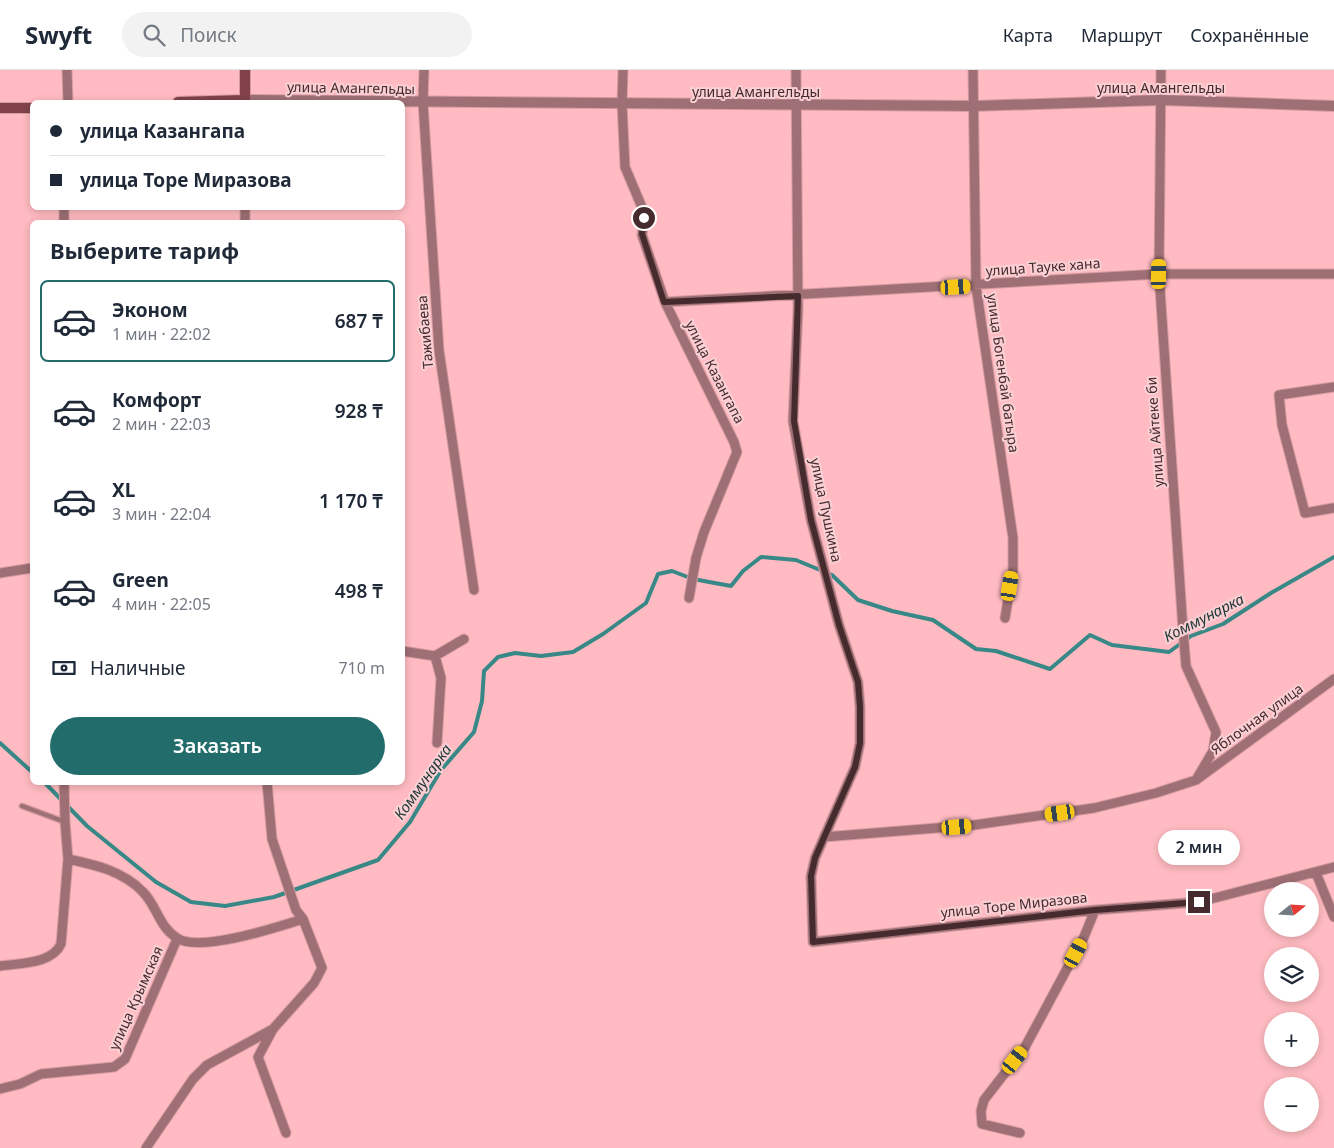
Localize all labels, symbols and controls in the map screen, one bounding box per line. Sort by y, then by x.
search box [122,12,472,57]
text: Swyft [25,18,92,51]
icon: search [140,21,168,49]
text: Поиск [180,22,237,48]
text: Карта [1003,23,1053,47]
text: Маршрут [1081,23,1162,47]
text: Сохранённые [1190,23,1309,47]
street label: улица Амангельды [287,77,415,98]
street label: улица Амангельды [1097,78,1225,97]
street label: улица Амангельды [692,82,820,101]
text: улица Казангапа [80,118,245,144]
text: улица Торе Миразова [80,167,292,193]
route start [633,207,655,229]
text: Выберите тариф [50,235,239,265]
street label: улица Тауке хана [985,253,1101,280]
car [1151,259,1166,289]
car [940,279,971,295]
street label: улица Богенбай батыра [983,292,1024,454]
street label: Тажибаева [412,295,437,370]
text: Эконом [112,297,188,323]
icon: car [52,299,97,344]
text: 687 ₸ [335,308,383,334]
street label: улица Казангапа [681,317,750,426]
text: 1 мин · 22:02 [112,323,211,345]
street label: улица Айтеке би [1141,376,1168,488]
text: Комфорт [112,387,201,413]
icon: car [52,389,97,434]
text: 928 ₸ [335,398,383,424]
text: 2 мин · 22:03 [112,413,211,435]
street label: улица Пушкина [806,456,847,564]
text: XL [112,477,135,503]
icon: car [52,479,97,524]
text: 1 170 ₸ [319,488,383,514]
text: 3 мин · 22:04 [112,503,211,525]
text: Green [112,567,169,593]
icon: car [52,569,97,614]
car [1000,570,1019,602]
text: 498 ₸ [335,578,383,604]
water label: Коммунарка [1160,588,1248,646]
text: 4 мин · 22:05 [112,593,211,615]
icon: cash [50,654,78,682]
text: Наличные [90,655,185,681]
text: 710 m [338,657,385,679]
street label: Яблочная улица [1207,679,1307,759]
button: Заказать [50,717,385,775]
water label: Коммунарка [389,739,456,823]
car [1044,803,1075,823]
car [941,818,972,836]
callout: 2 мин [1158,830,1240,864]
text: 2 мин [1176,836,1223,858]
north arrow [1264,882,1319,938]
map controls [1264,882,1319,1132]
street label: улица Торе Миразова [940,887,1088,922]
route end [1188,891,1210,913]
car [1062,936,1089,970]
street label: улица Крымская [104,943,167,1053]
button: layers [1264,947,1319,1002]
button: + [1264,1012,1319,1067]
car [999,1044,1030,1076]
button: − [1264,1077,1319,1132]

